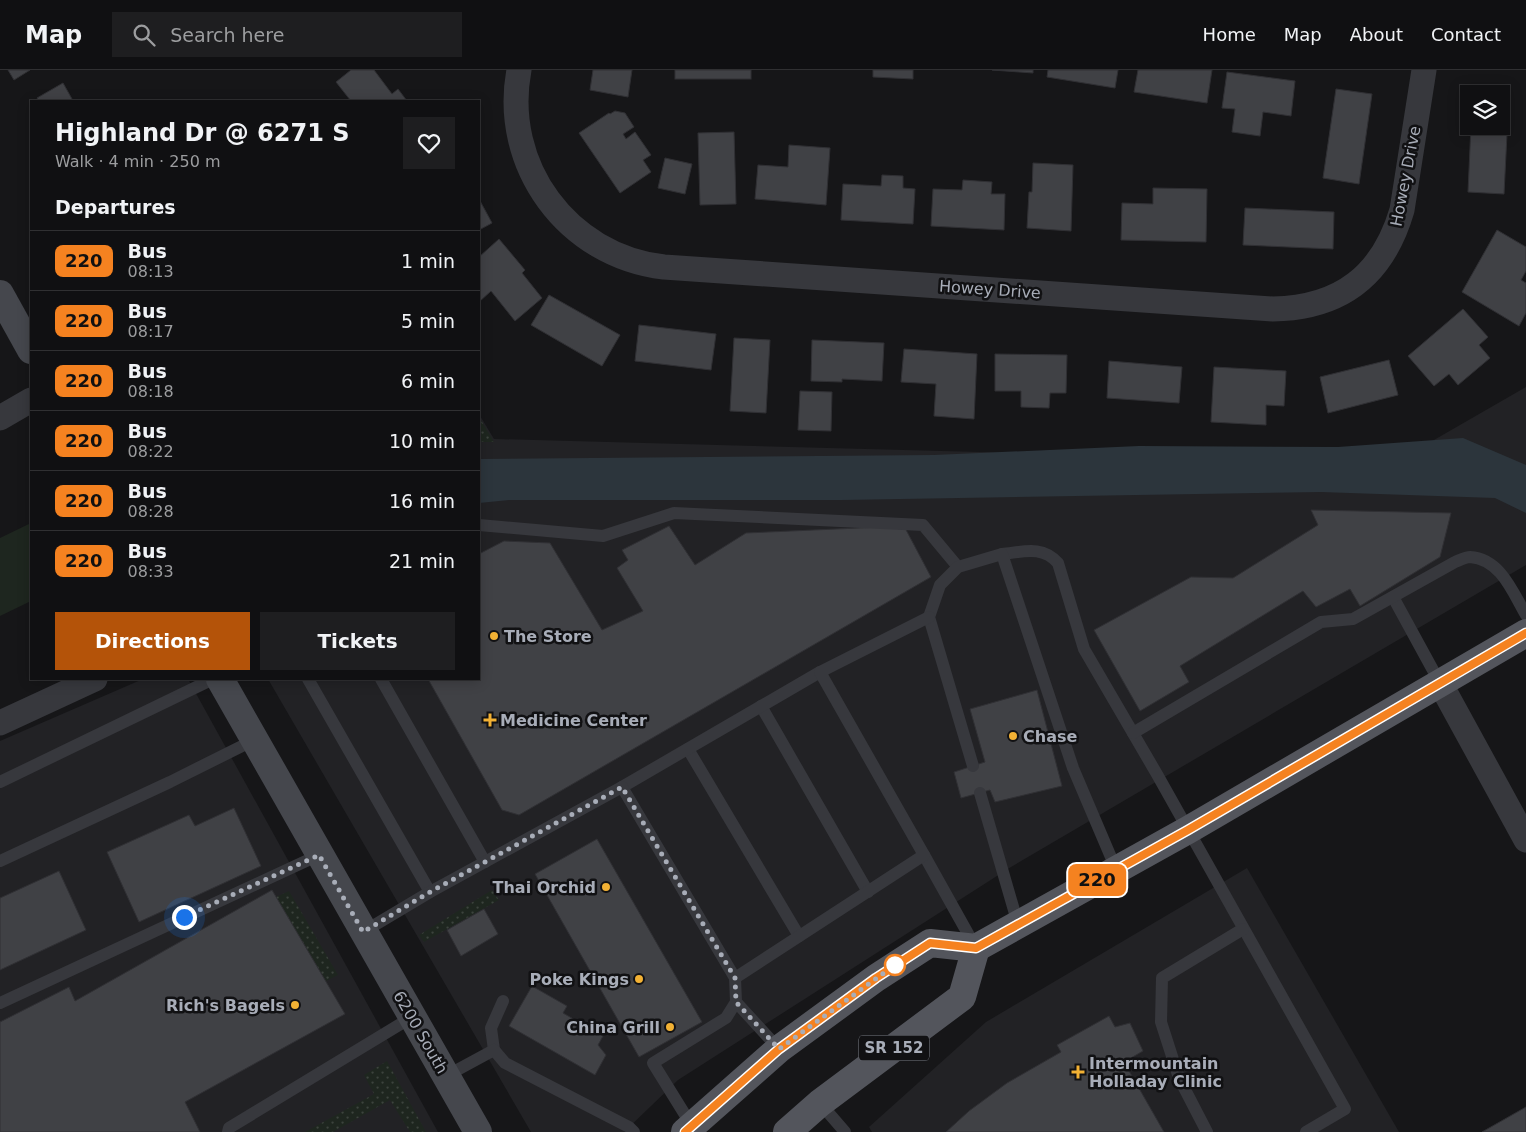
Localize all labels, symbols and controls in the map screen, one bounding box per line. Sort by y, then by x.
search box [112,12,462,57]
text: Map [25,21,82,49]
icon: search [130,21,158,49]
text: Search here [170,24,284,46]
text: Home [1203,24,1256,45]
text: Map [1284,24,1322,45]
text: About [1350,24,1403,45]
text: Contact [1431,24,1501,45]
map controls [1460,85,1510,135]
button: layers [1460,85,1510,135]
button: heart [403,117,455,169]
text: Highland Dr @ 6271 S [55,119,350,147]
street label: Howey Drive [1386,124,1425,228]
text: Walk · 4 min · 250 m [55,152,220,171]
text: Departures [55,196,176,218]
text: Bus [128,240,167,262]
text: 220 [65,250,103,271]
text: 1 min [401,250,455,272]
text: 08:13 [128,262,174,281]
street label: Howey Drive [938,276,1041,303]
text: Bus [128,300,167,322]
text: 220 [65,310,103,331]
text: 5 min [401,310,455,332]
text: 08:17 [128,322,174,341]
text: Bus [128,360,167,382]
text: 220 [65,370,103,391]
text: 6 min [401,370,455,392]
text: 08:18 [128,382,174,401]
text: Bus [128,420,167,442]
text: 220 [65,430,103,451]
text: 10 min [389,430,455,452]
text: 08:22 [128,442,174,461]
text: Bus [128,480,167,502]
text: 220 [65,490,103,511]
text: 16 min [389,490,455,512]
text: 08:28 [128,502,174,521]
text: Bus [128,540,167,562]
text: 220 [65,550,103,571]
text: 21 min [389,550,455,572]
text: 08:33 [128,562,174,581]
button: Directions [55,612,250,670]
button: Tickets [260,612,455,670]
place label: The Store [504,627,592,646]
marker: The Store [488,630,500,642]
place label: Medicine Center [500,711,647,730]
marker: Medicine Center [484,714,496,726]
place label: Chase [1023,727,1077,746]
marker: Chase [1007,730,1019,742]
line badge: 220 [1068,864,1126,896]
text: 220 [1078,869,1116,890]
place label: Thai Orchid [493,878,596,897]
marker: Thai Orchid [600,881,612,893]
your location [172,905,197,930]
unlabelled marker [884,954,906,976]
place label: Poke Kings [529,970,629,989]
marker: Poke Kings [633,973,645,985]
street label: 6200 South [389,988,452,1077]
place label: Rich's Bagels [166,996,285,1015]
marker: Rich's Bagels [289,999,301,1011]
place label: China Grill [566,1018,660,1037]
marker: China Grill [664,1021,676,1033]
road number: SR 152 [859,1036,929,1060]
place label: Intermountain Holladay Clinic [1089,1054,1222,1091]
marker: Intermountain Holladay Clinic [1071,1065,1085,1079]

